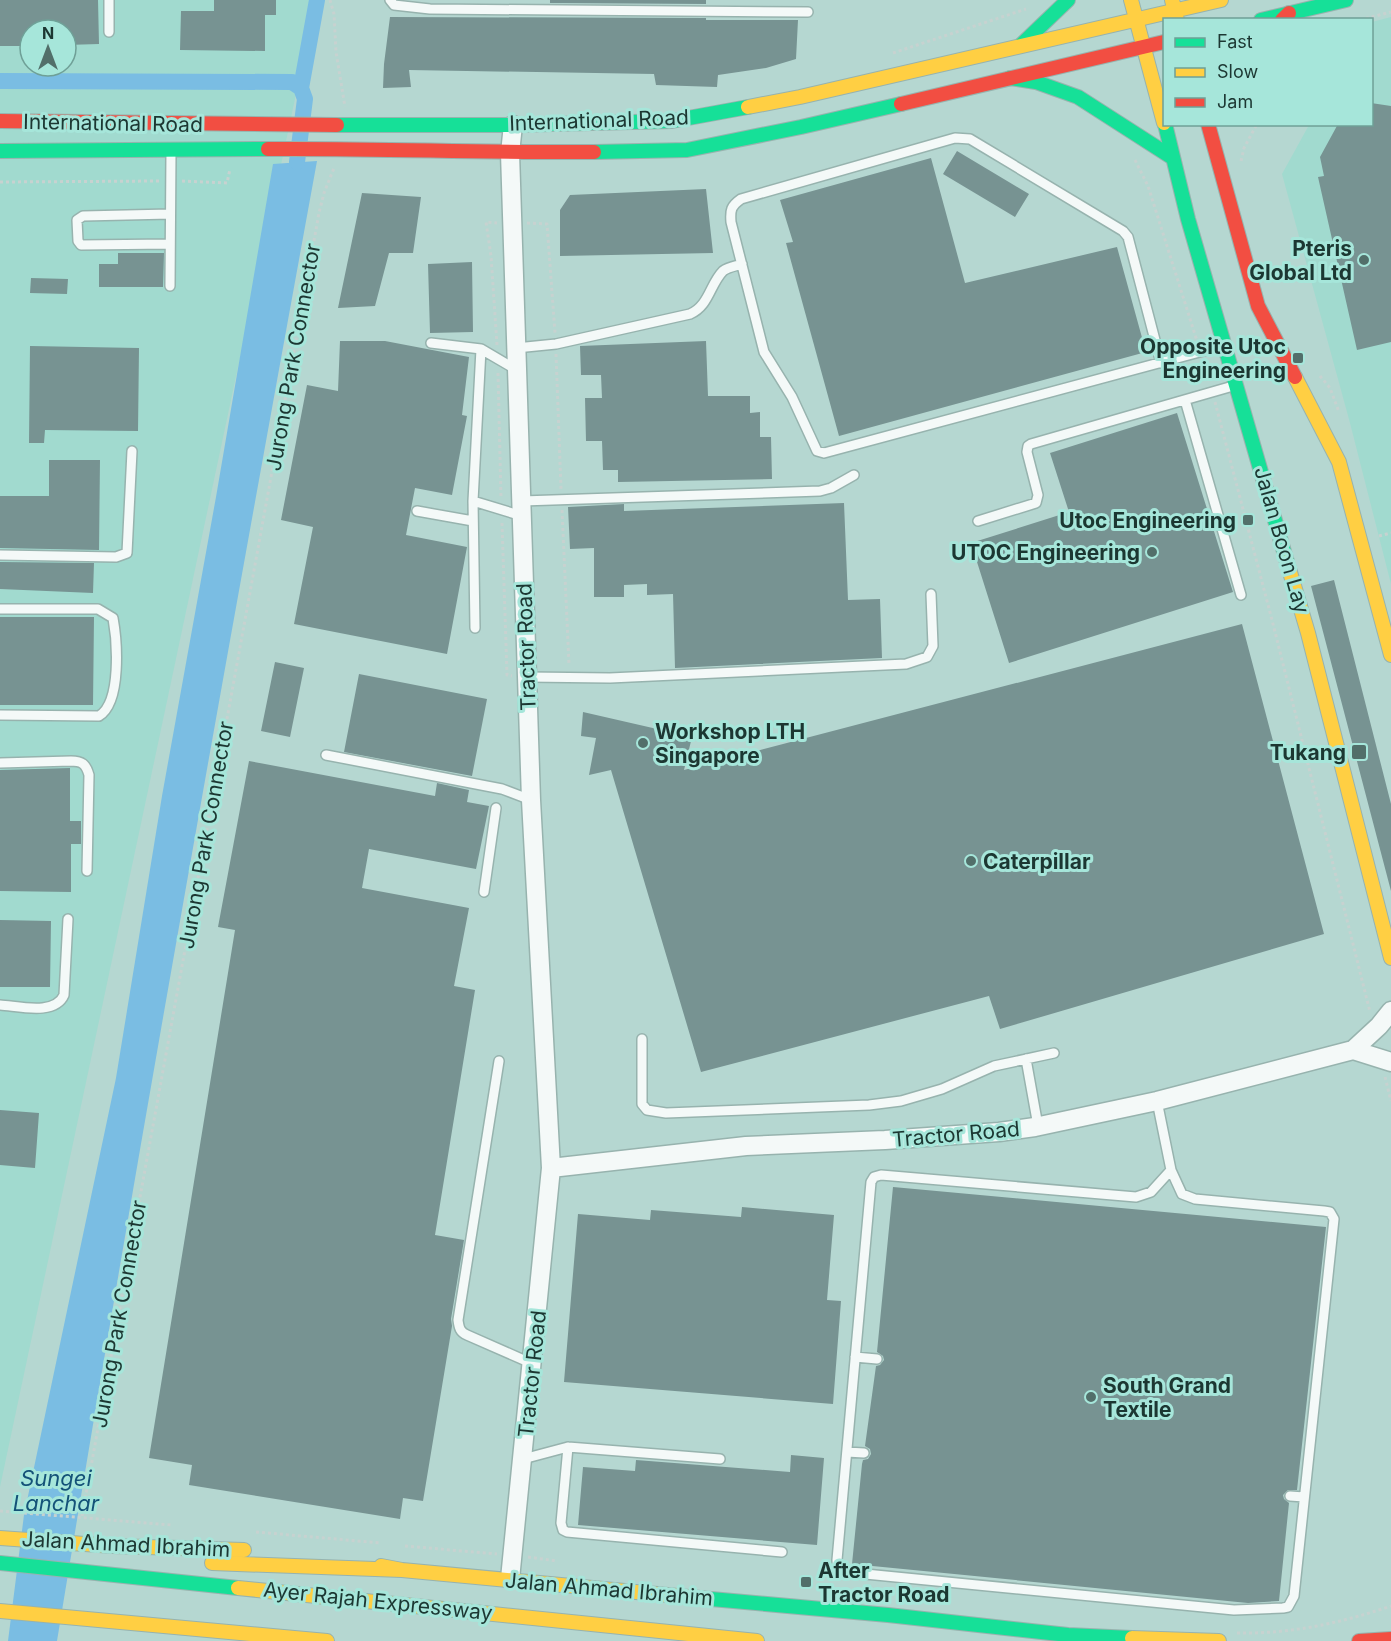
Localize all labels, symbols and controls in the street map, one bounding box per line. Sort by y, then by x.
north arrow [18,18,78,78]
legend [1163,18,1373,126]
text: N [42,23,54,43]
text: Fast [1217,31,1253,52]
text: Slow [1217,61,1258,82]
text: Jam [1217,91,1253,112]
street label: International Road [509,104,689,136]
street label: International Road [23,109,203,137]
place label: Pteris Global Ltd [1249,236,1352,285]
street label: Jurong Park Connector [261,241,325,473]
marker: Pteris Global Ltd [1357,253,1371,267]
place label: Opposite Utoc Engineering [1140,334,1286,383]
marker: Opposite Utoc Engineering [1291,351,1305,365]
street label: Jalan Boon Lay [1249,464,1315,616]
place label: Utoc Engineering [1059,508,1236,533]
marker: Utoc Engineering [1241,513,1255,527]
place label: UTOC Engineering [951,540,1140,565]
marker: UTOC Engineering [1145,545,1159,559]
street label: Tractor Road [511,583,541,711]
street label: Jurong Park Connector [174,719,238,951]
place label: Workshop LTH Singapore [655,719,805,768]
marker: Workshop LTH Singapore [636,736,650,750]
place label: Tukang [1270,740,1346,765]
marker: Tukang [1350,743,1368,761]
place label: Caterpillar [983,849,1091,874]
marker: Caterpillar [964,854,978,868]
street label: Tractor Road [891,1116,1021,1152]
street label: Jurong Park Connector [87,1198,151,1430]
street label: Tractor Road [513,1309,551,1439]
place label: South Grand Textile [1103,1373,1231,1422]
marker: South Grand Textile [1084,1390,1098,1404]
water label: Sungei Lanchar [13,1465,100,1516]
street label: Jalan Ahmad Ibrahim [21,1526,231,1562]
place label: After Tractor Road [818,1558,950,1607]
street label: Jalan Ahmad Ibrahim [504,1567,714,1611]
marker: After Tractor Road [799,1575,813,1589]
street label: Ayer Rajah Expressway [262,1577,494,1625]

